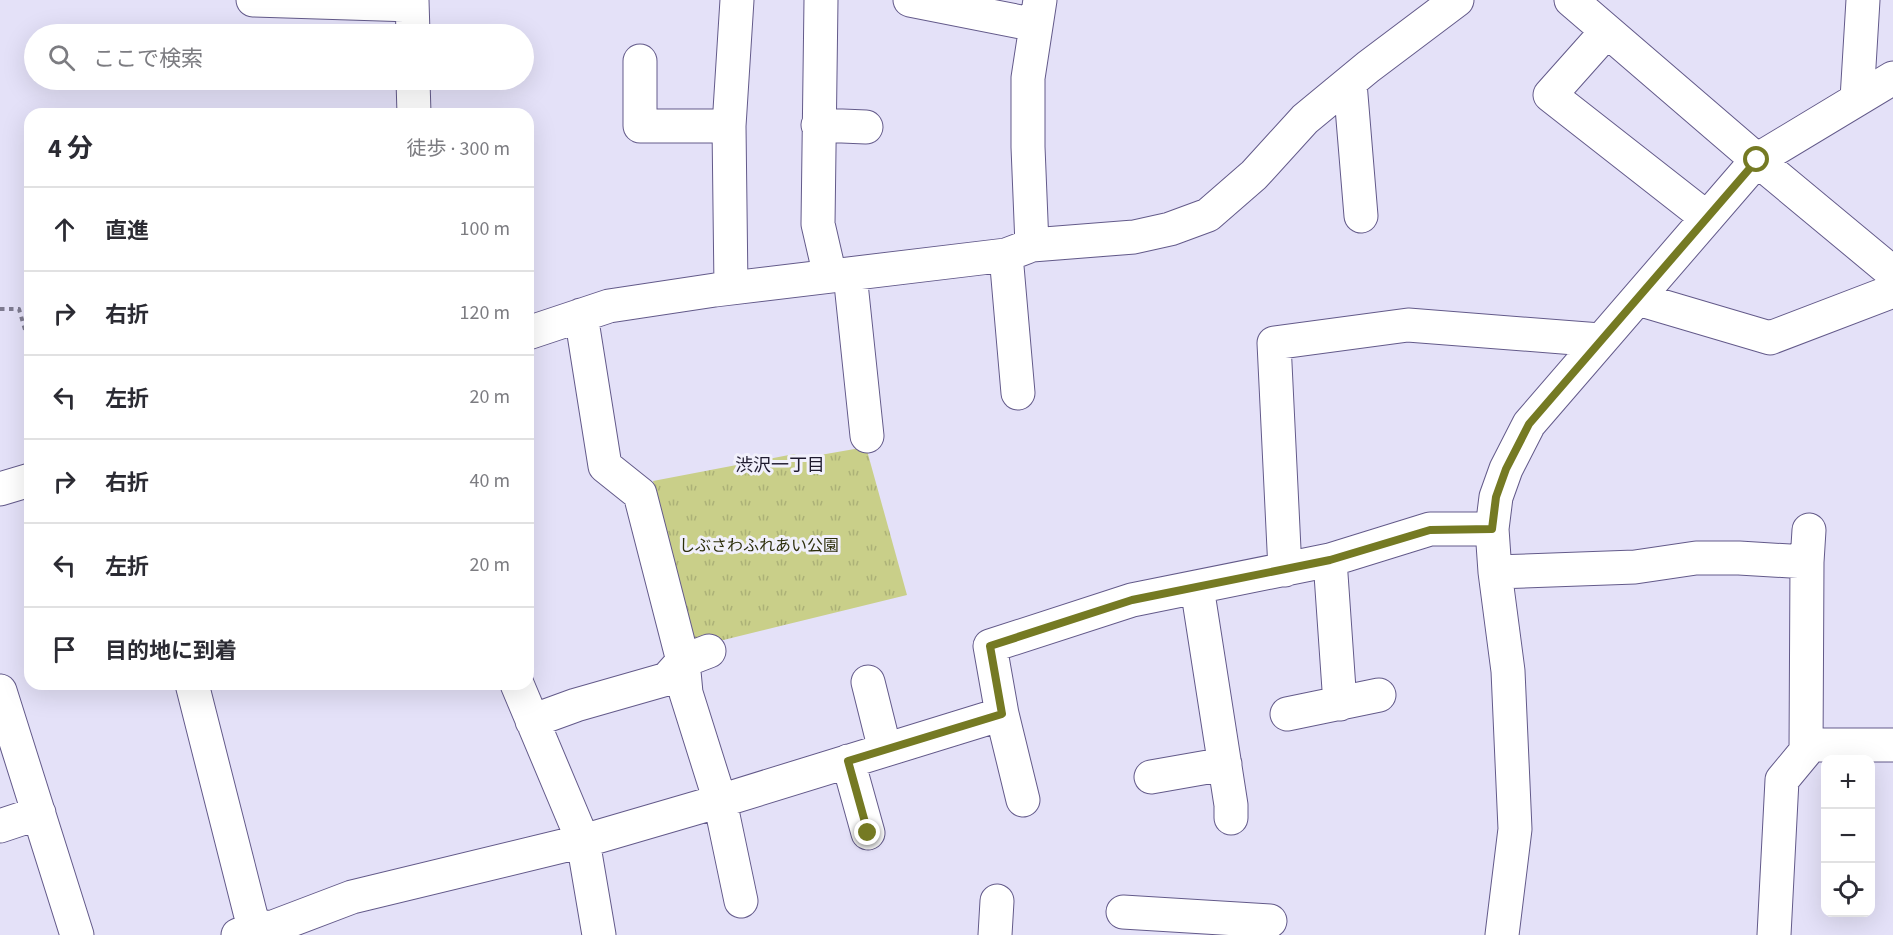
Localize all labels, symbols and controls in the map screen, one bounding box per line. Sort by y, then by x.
search box [24,24,534,90]
icon: search [45,41,78,74]
text: ここで検索 [93,43,203,75]
text: 4 分 [48,130,93,167]
text: 徒歩 · 300 m [407,135,510,163]
route start [1743,146,1769,172]
icon: ahead [48,213,81,246]
text: 直進 [105,215,149,247]
text: 100 m [460,215,510,243]
icon: right [48,297,81,330]
text: 右折 [105,299,149,331]
text: 120 m [460,299,510,327]
icon: left [48,381,81,414]
text: 左折 [105,383,149,415]
text: 20 m [470,383,510,411]
district label: 渋沢一丁目 [735,453,825,478]
icon: right [48,465,81,498]
text: 右折 [105,467,149,499]
text: 40 m [470,467,510,495]
park label: しぶさわふれあい公園 [679,535,839,557]
icon: left [48,549,81,582]
text: 左折 [105,551,149,583]
text: 20 m [470,551,510,579]
icon: arrive [48,633,81,666]
text: 目的地に到着 [105,635,237,667]
map controls [1821,755,1875,917]
button: + [1821,755,1875,809]
button: − [1821,809,1875,863]
route end [854,819,880,845]
button: locate [1821,863,1875,917]

